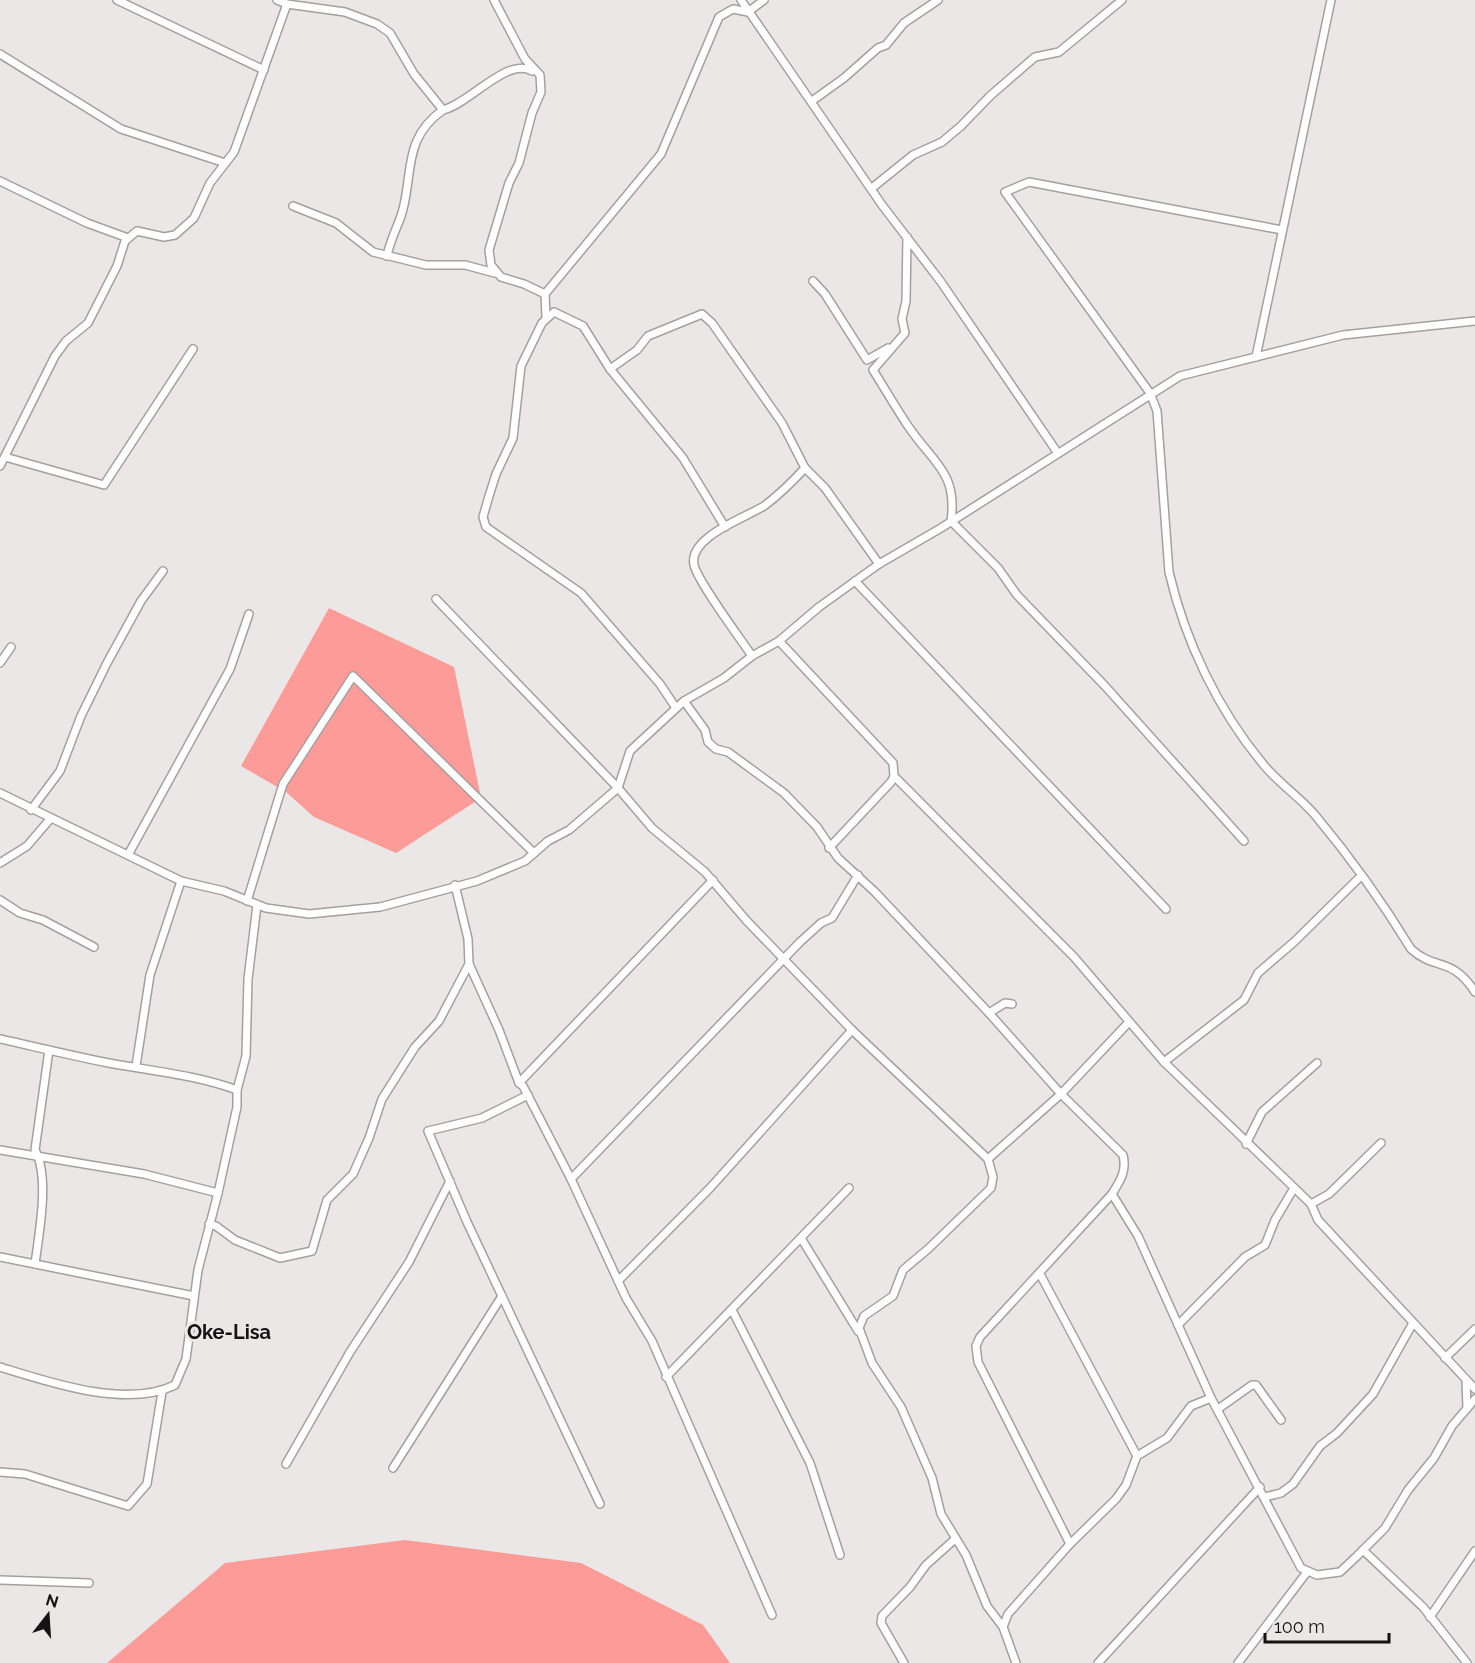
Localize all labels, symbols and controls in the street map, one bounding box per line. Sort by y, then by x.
district label: Oke-Lisa [187,1320,271,1344]
north arrow [18,1585,78,1645]
text: N [44,1590,61,1612]
scale bar [1265,1606,1390,1644]
text: 100 m [1274,1616,1325,1637]

